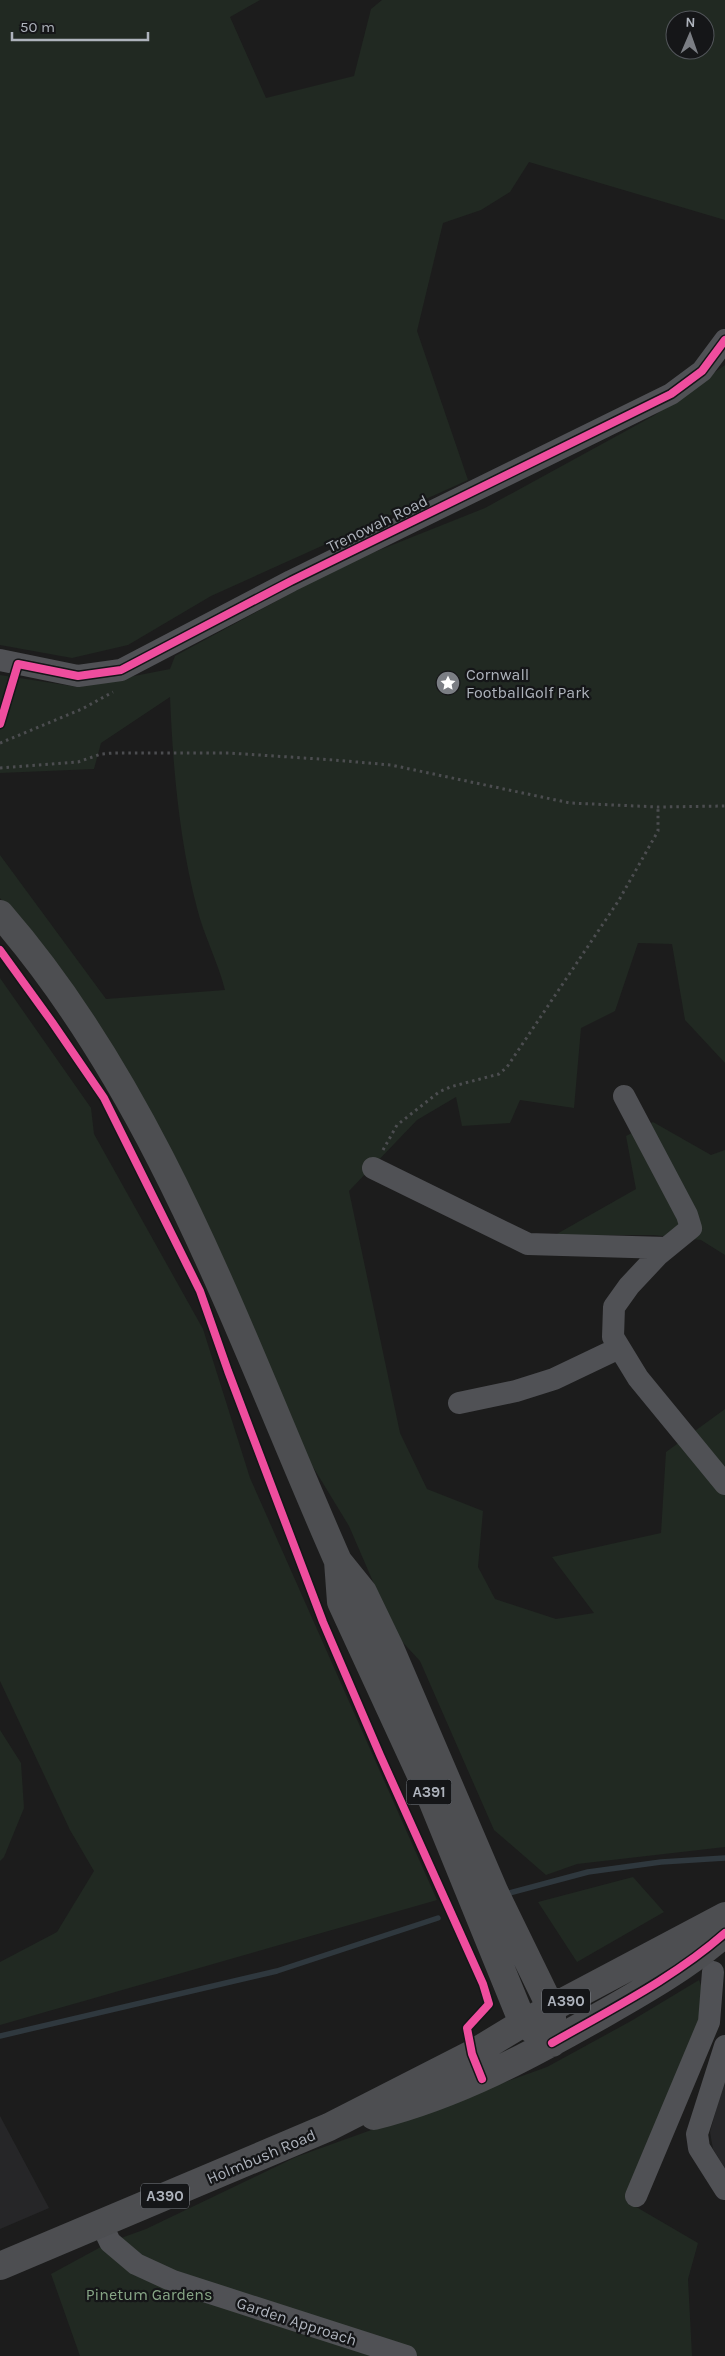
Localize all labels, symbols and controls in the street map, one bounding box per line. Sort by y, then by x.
scale bar [12,10,149,42]
north arrow [665,10,715,60]
text: N [685,14,696,31]
text: 50 m [20,18,55,36]
street label: Trenowah Road [324,491,431,556]
place label: Cornwall FootballGolf Park [466,665,590,702]
place icon: Cornwall FootballGolf Park [435,670,461,696]
road number: A391 [406,1780,452,1804]
road number: A390 [542,1988,590,2014]
street label: Holmbush Road [204,2125,319,2188]
road number: A390 [141,2184,189,2208]
park label: Pinetum Gardens [86,2285,212,2304]
street label: Garden Approach [234,2293,359,2350]

